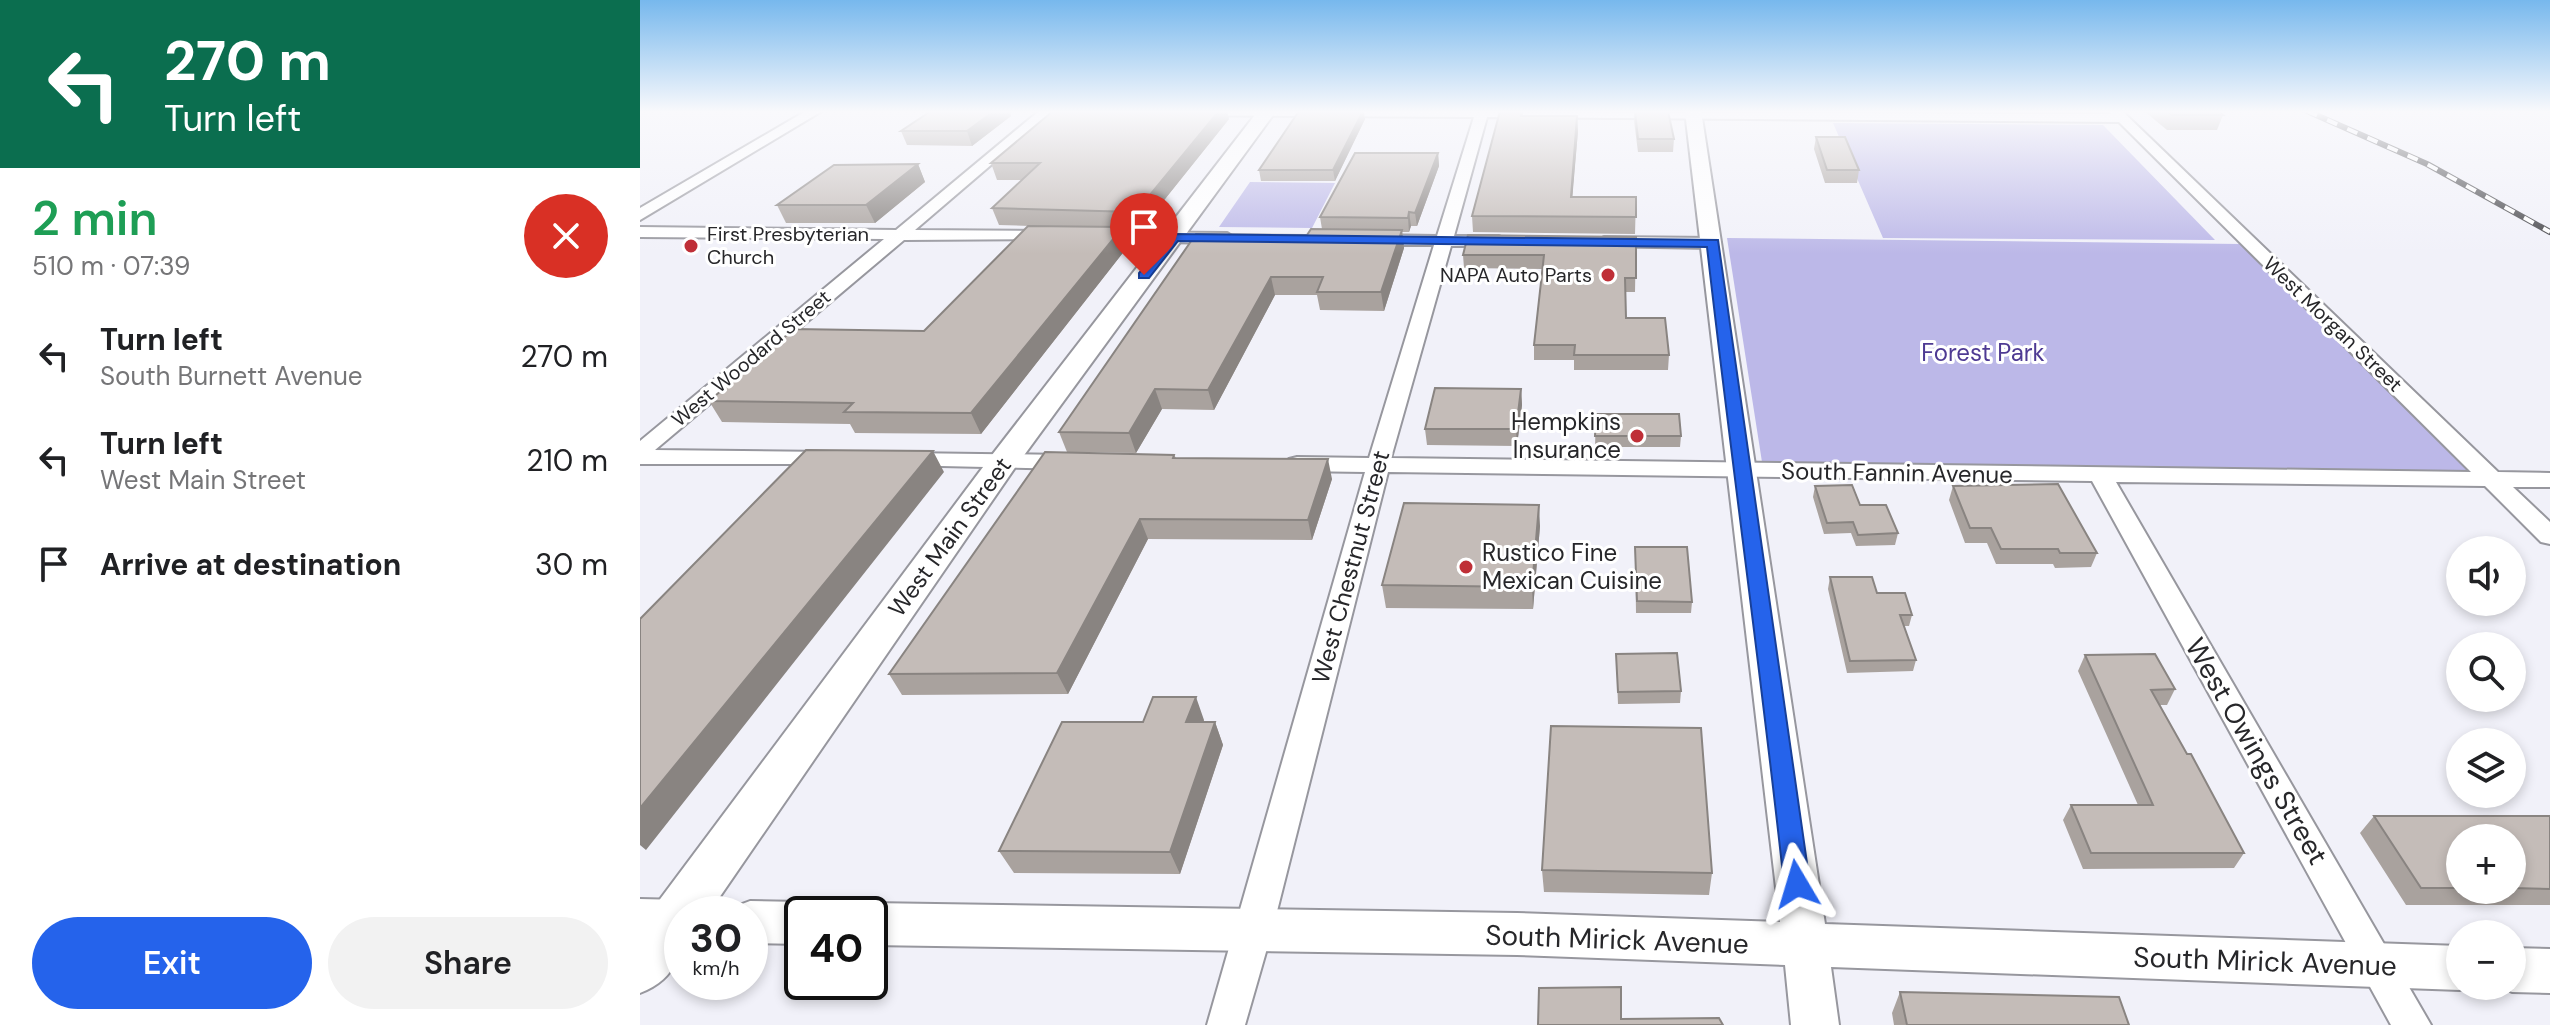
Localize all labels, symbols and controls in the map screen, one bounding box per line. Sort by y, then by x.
text: 270 m [164,24,331,97]
icon: left [32,32,136,136]
text: Turn left [164,95,301,142]
text: 2 min [32,187,158,250]
pin [1110,193,1178,275]
button: close [524,194,608,278]
icon: arrive [1122,205,1166,249]
place label: First Presbyterian Church [707,221,869,270]
marker: First Presbyterian Church [682,237,700,255]
text: 510 m · 07:39 [32,249,190,283]
street label: West Morgan Street [2258,251,2408,397]
place label: NAPA Auto Parts [1440,262,1592,288]
marker: NAPA Auto Parts [1599,266,1617,284]
street label: West Woodard Street [666,284,836,432]
text: Turn left [100,320,223,359]
icon: left [32,334,76,378]
text: 270 m [520,337,608,376]
park label: Forest Park [1921,337,2045,368]
text: South Burnett Avenue [100,359,363,393]
place label: Hempkins Insurance [1511,406,1621,465]
text: Turn left [100,424,223,463]
marker: Hempkins Insurance [1628,427,1646,445]
icon: left [32,438,76,482]
text: 210 m [526,441,608,480]
street label: West Chestnut Street [1305,447,1397,687]
street label: West Main Street [881,451,1018,623]
street label: South Fannin Avenue [1781,455,2013,490]
text: West Main Street [100,463,306,497]
map controls [2446,536,2526,1000]
button: sound [2446,536,2526,616]
place label: Rustico Fine Mexican Cuisine [1482,537,1662,596]
icon: arrive [32,542,76,586]
text: Arrive at destination [100,545,401,584]
text: 30 m [535,545,608,584]
marker: Rustico Fine Mexican Cuisine [1457,558,1475,576]
street label: West Owings Street [2177,631,2337,871]
button: search [2446,632,2526,712]
button: layers [2446,728,2526,808]
button: + [2446,824,2526,904]
position arrow [1755,842,1839,926]
speed limit sign: 40 [784,896,888,1000]
text: 30 [690,912,742,964]
street label: South Mirick Avenue [1485,916,1749,963]
button: Exit [32,917,312,1009]
button: Share [328,917,608,1009]
button: − [2446,920,2526,1000]
street label: South Mirick Avenue [2133,938,2397,985]
text: km/h [692,955,740,981]

